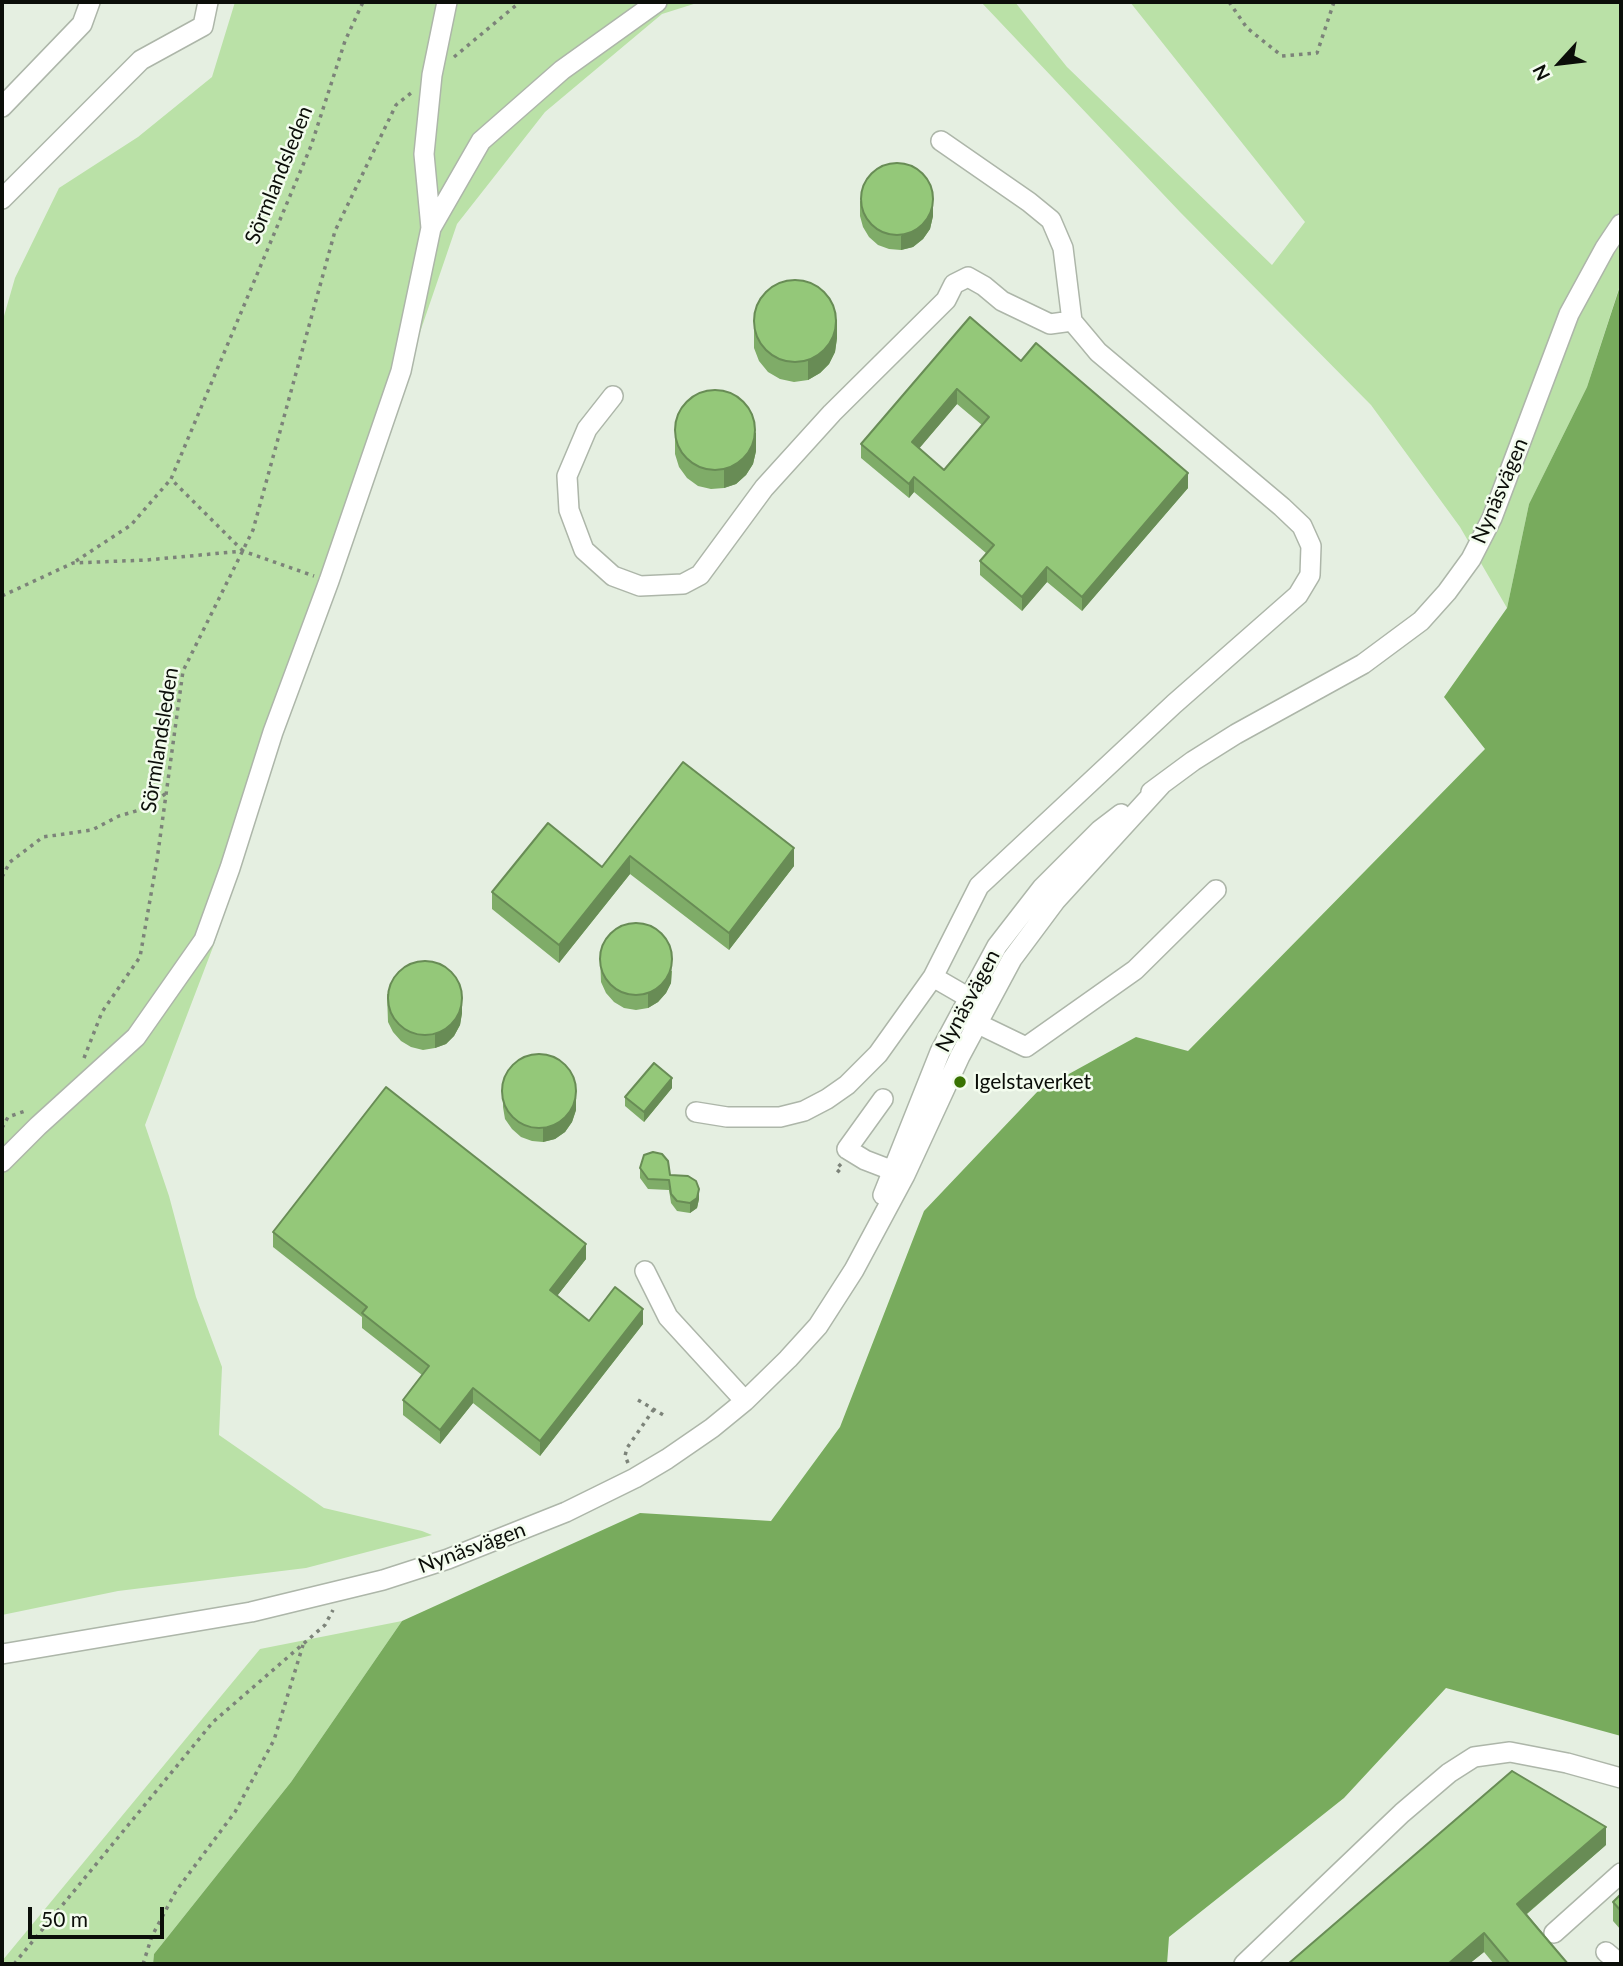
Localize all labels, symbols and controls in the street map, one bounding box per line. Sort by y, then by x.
north arrow [1525,28,1595,98]
text: N [1527,61,1554,85]
street label: Sörmlandsleden [240,102,318,248]
street label: Nynäsvägen [1466,434,1534,548]
street label: Sörmlandsleden [136,666,184,814]
street label: Nynäsvägen [931,946,1005,1056]
place label: Igelstaverket [974,1069,1091,1095]
marker: Igelstaverket [952,1074,968,1090]
street label: Nynäsvägen [415,1517,529,1579]
scale bar [32,1892,168,1936]
text: 50 m [41,1906,88,1931]

